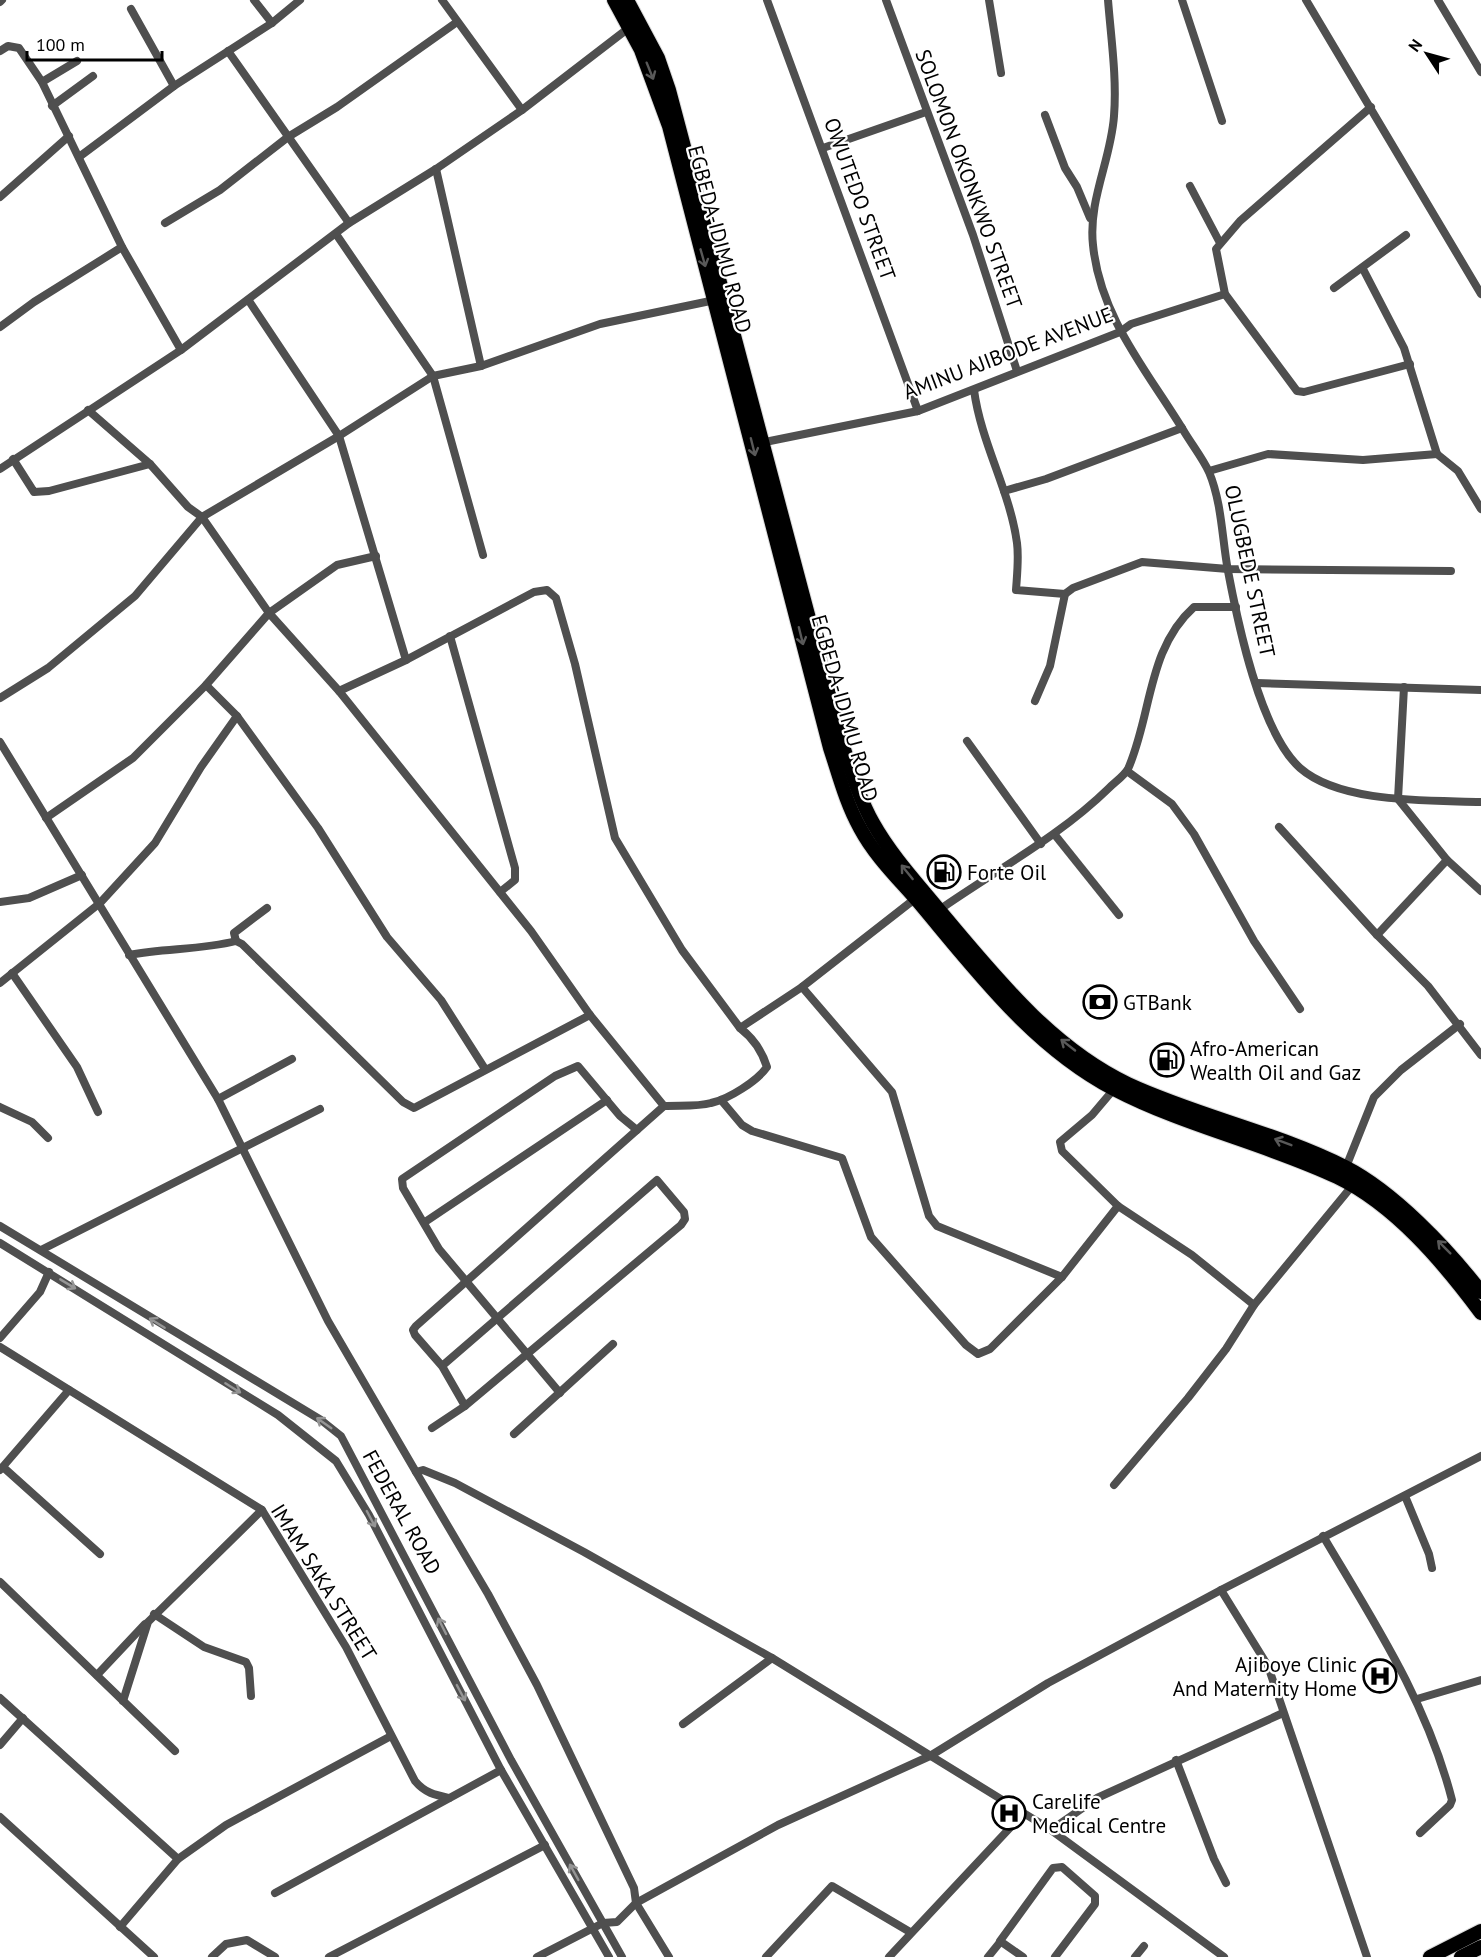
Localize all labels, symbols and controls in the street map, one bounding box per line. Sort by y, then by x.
scale bar [27,24,162,62]
north arrow [1397,24,1457,84]
text: 100 m [36,33,85,56]
text: N [1404,35,1426,55]
street label: SOLOMON OKONKWO STREET [909,46,1029,313]
one-way arrow [645,61,656,79]
street label: OWUTEDO STREET [818,114,902,284]
street label: EGBEDA-IDIMU ROAD [682,142,758,336]
one-way arrow [698,248,709,267]
street label: AMINU AJIBODE AVENUE [899,301,1117,405]
one-way arrow [747,437,759,456]
street label: OLUGBEDE STREET [1219,482,1282,660]
street label: EGBEDA-IDIMU ROAD [805,611,885,805]
one-way arrow [795,626,807,645]
fuel station icon: Forte Oil [926,854,962,890]
place label: Forte Oil [967,859,1046,886]
one-way arrow [901,864,914,880]
bank icon: GTBank [1082,984,1118,1020]
place label: GTBank [1123,989,1192,1016]
place label: Afro-American Wealth Oil and Gaz [1190,1035,1361,1086]
one-way arrow [1060,1038,1076,1051]
fuel station icon: Afro-American Wealth Oil and Gaz [1149,1042,1185,1078]
one-way arrow [1274,1136,1292,1147]
one-way arrow [1437,1240,1451,1255]
one-way arrow [59,1278,76,1290]
one-way arrow [149,1316,166,1328]
one-way arrow [224,1382,241,1394]
one-way arrow [317,1417,333,1429]
street label: FEDERAL ROAD [357,1445,447,1579]
street label: IMAM SAKA STREET [265,1499,383,1665]
one-way arrow [366,1510,377,1528]
one-way arrow [436,1618,448,1636]
place label: Ajiboye Clinic And Maternity Home [1173,1651,1357,1702]
hospital icon: Ajiboye Clinic And Maternity Home [1362,1658,1398,1694]
one-way arrow [456,1683,467,1701]
place label: Carelife Medical Centre [1032,1788,1166,1839]
hospital icon: Carelife Medical Centre [991,1795,1027,1831]
one-way arrow [568,1864,580,1881]

